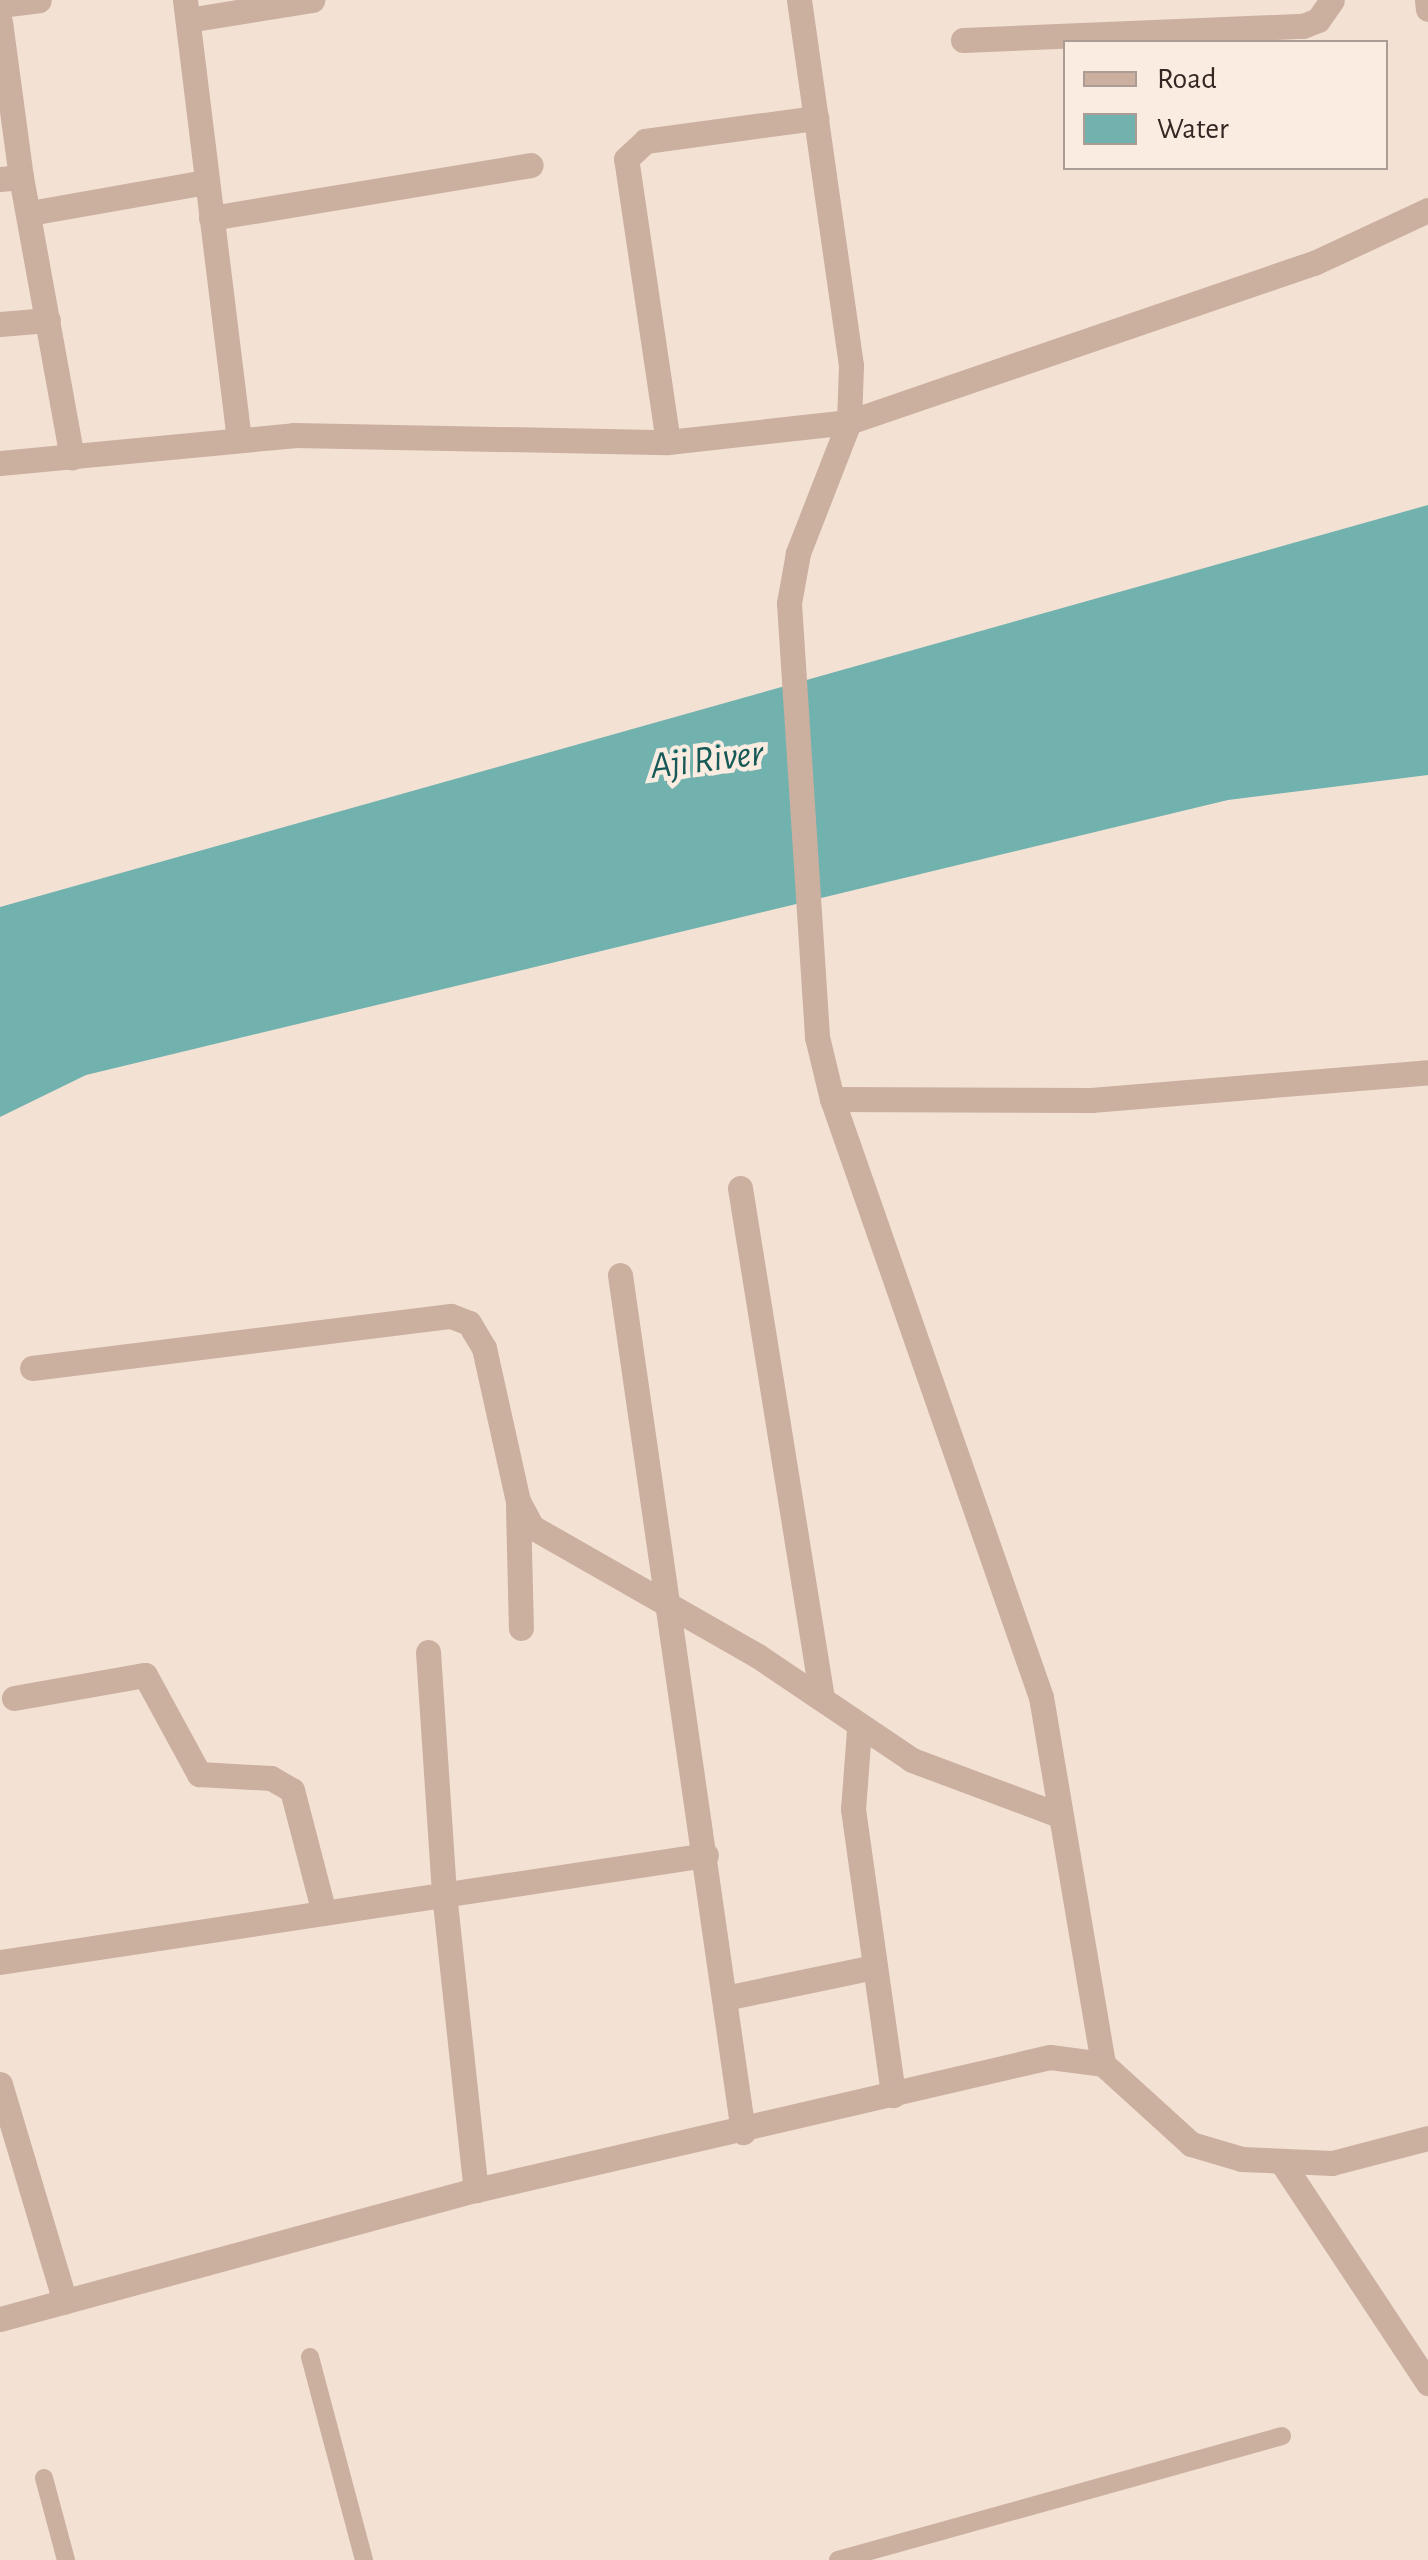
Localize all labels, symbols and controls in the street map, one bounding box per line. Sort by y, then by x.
legend [1063,40,1388,170]
text: Road [1157,64,1217,94]
text: Water [1157,114,1229,144]
water label: Aji River [648,731,766,791]

